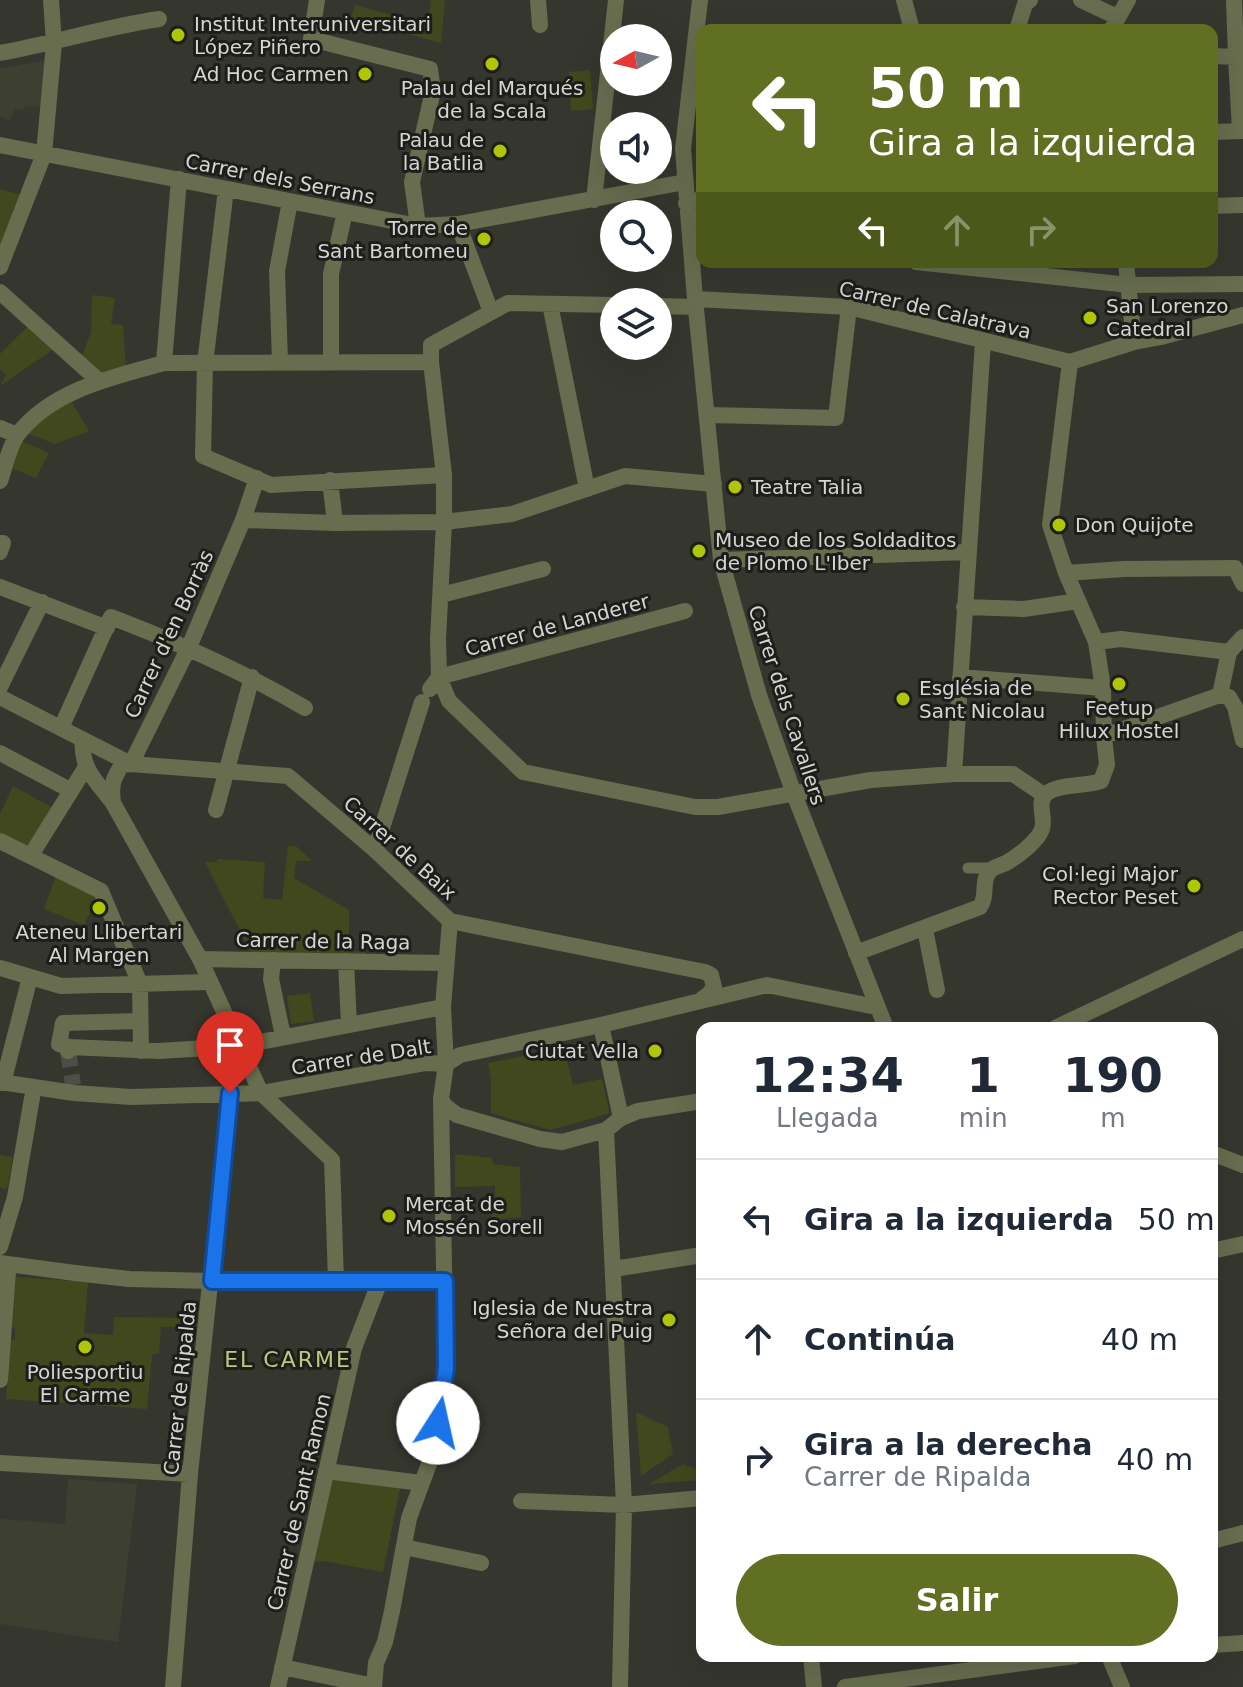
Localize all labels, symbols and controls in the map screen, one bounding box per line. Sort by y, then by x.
place label: Institut Interuniversitari López Piñero [194,12,431,59]
north arrow [600,24,672,96]
map controls [600,24,672,360]
marker: Institut Interuniversitari López Piñero [169,26,187,44]
marker: Palau del Marqués de la Scala [483,55,501,73]
text: 50 m [868,55,1024,120]
icon: left [736,56,840,160]
place label: Ad Hoc Carmen [193,62,349,86]
marker: Ad Hoc Carmen [356,65,374,83]
place label: Palau del Marqués de la Scala [401,76,583,123]
button: sound [600,112,672,184]
text: Gira a la izquierda [868,122,1197,163]
place label: Palau de la Batlia [399,128,484,175]
marker: Palau de la Batlia [491,142,509,160]
street label: Carrer dels Serrans [183,149,377,209]
button: search [600,200,672,272]
icon: left [851,208,895,252]
icon: ahead [935,208,979,252]
icon: right [1019,208,1063,252]
place label: Torre de Sant Bartomeu [317,216,468,263]
marker: Torre de Sant Bartomeu [475,230,493,248]
street label: Carrer de Calatrava [837,276,1033,344]
button: layers [600,288,672,360]
place label: San Lorenzo Catedral [1106,294,1229,341]
marker: San Lorenzo Catedral [1081,309,1099,327]
place label: Teatre Talia [750,475,863,499]
marker: Teatre Talia [726,478,744,496]
place label: Don Quijote [1075,513,1194,537]
marker: Don Quijote [1050,516,1068,534]
place label: Museo de los Soldaditos de Plomo L'Iber [715,528,956,575]
marker: Museo de los Soldaditos de Plomo L'Iber [690,542,708,560]
street label: Carrer d'en Borràs [119,546,219,722]
street label: Carrer de Landerer [462,589,652,661]
street label: Carrer dels Cavallers [743,602,831,808]
marker: Feetup Hilux Hostel [1110,675,1128,693]
place label: Església de Sant Nicolau [919,676,1045,723]
marker: Església de Sant Nicolau [894,690,912,708]
place label: Feetup Hilux Hostel [1059,696,1179,743]
street label: Carrer de Baix [339,791,461,905]
place label: Col·legi Major Rector Peset [1042,862,1179,909]
marker: Col·legi Major Rector Peset [1185,877,1203,895]
marker: Ateneu Llibertari Al Margen [90,899,108,917]
place label: Ateneu Llibertari Al Margen [16,920,182,967]
street label: Carrer de la Raga [235,927,411,955]
pin [196,1011,264,1093]
icon: arrive [208,1023,252,1067]
street label: Carrer de Dalt [289,1034,433,1080]
place label: Ciutat Vella [525,1039,639,1063]
marker: Ciutat Vella [646,1042,664,1060]
text: 12:34 [751,1047,904,1103]
text: 1 [967,1047,1000,1103]
text: 190 [1063,1047,1163,1103]
text: Llegada [776,1103,879,1133]
text: min [959,1103,1008,1133]
text: m [1100,1103,1126,1133]
place label: Mercat de Mossén Sorell [405,1192,543,1239]
icon: left [736,1197,780,1241]
text: Gira a la izquierda [804,1202,1114,1237]
text: 50 m [1138,1202,1215,1237]
marker: Mercat de Mossén Sorell [380,1207,398,1225]
place label: Iglesia de Nuestra Señora del Puig [472,1296,653,1343]
street label: Carrer de Ripalda [159,1300,201,1476]
marker: Iglesia de Nuestra Señora del Puig [660,1311,678,1329]
icon: ahead [736,1317,780,1361]
text: Continúa [804,1322,956,1357]
text: 40 m [1101,1322,1178,1357]
marker: Poliesportiu El Carme [76,1338,94,1356]
district label: EL CARME [224,1347,352,1372]
place label: Poliesportiu El Carme [27,1360,143,1407]
position arrow [396,1381,480,1465]
street label: Carrer de Sant Ramon [262,1391,336,1613]
text: Gira a la derecha [804,1427,1092,1462]
icon: right [736,1437,780,1481]
text: 40 m [1116,1442,1193,1477]
text: Carrer de Ripalda [804,1462,1032,1492]
button: Salir [736,1554,1178,1646]

